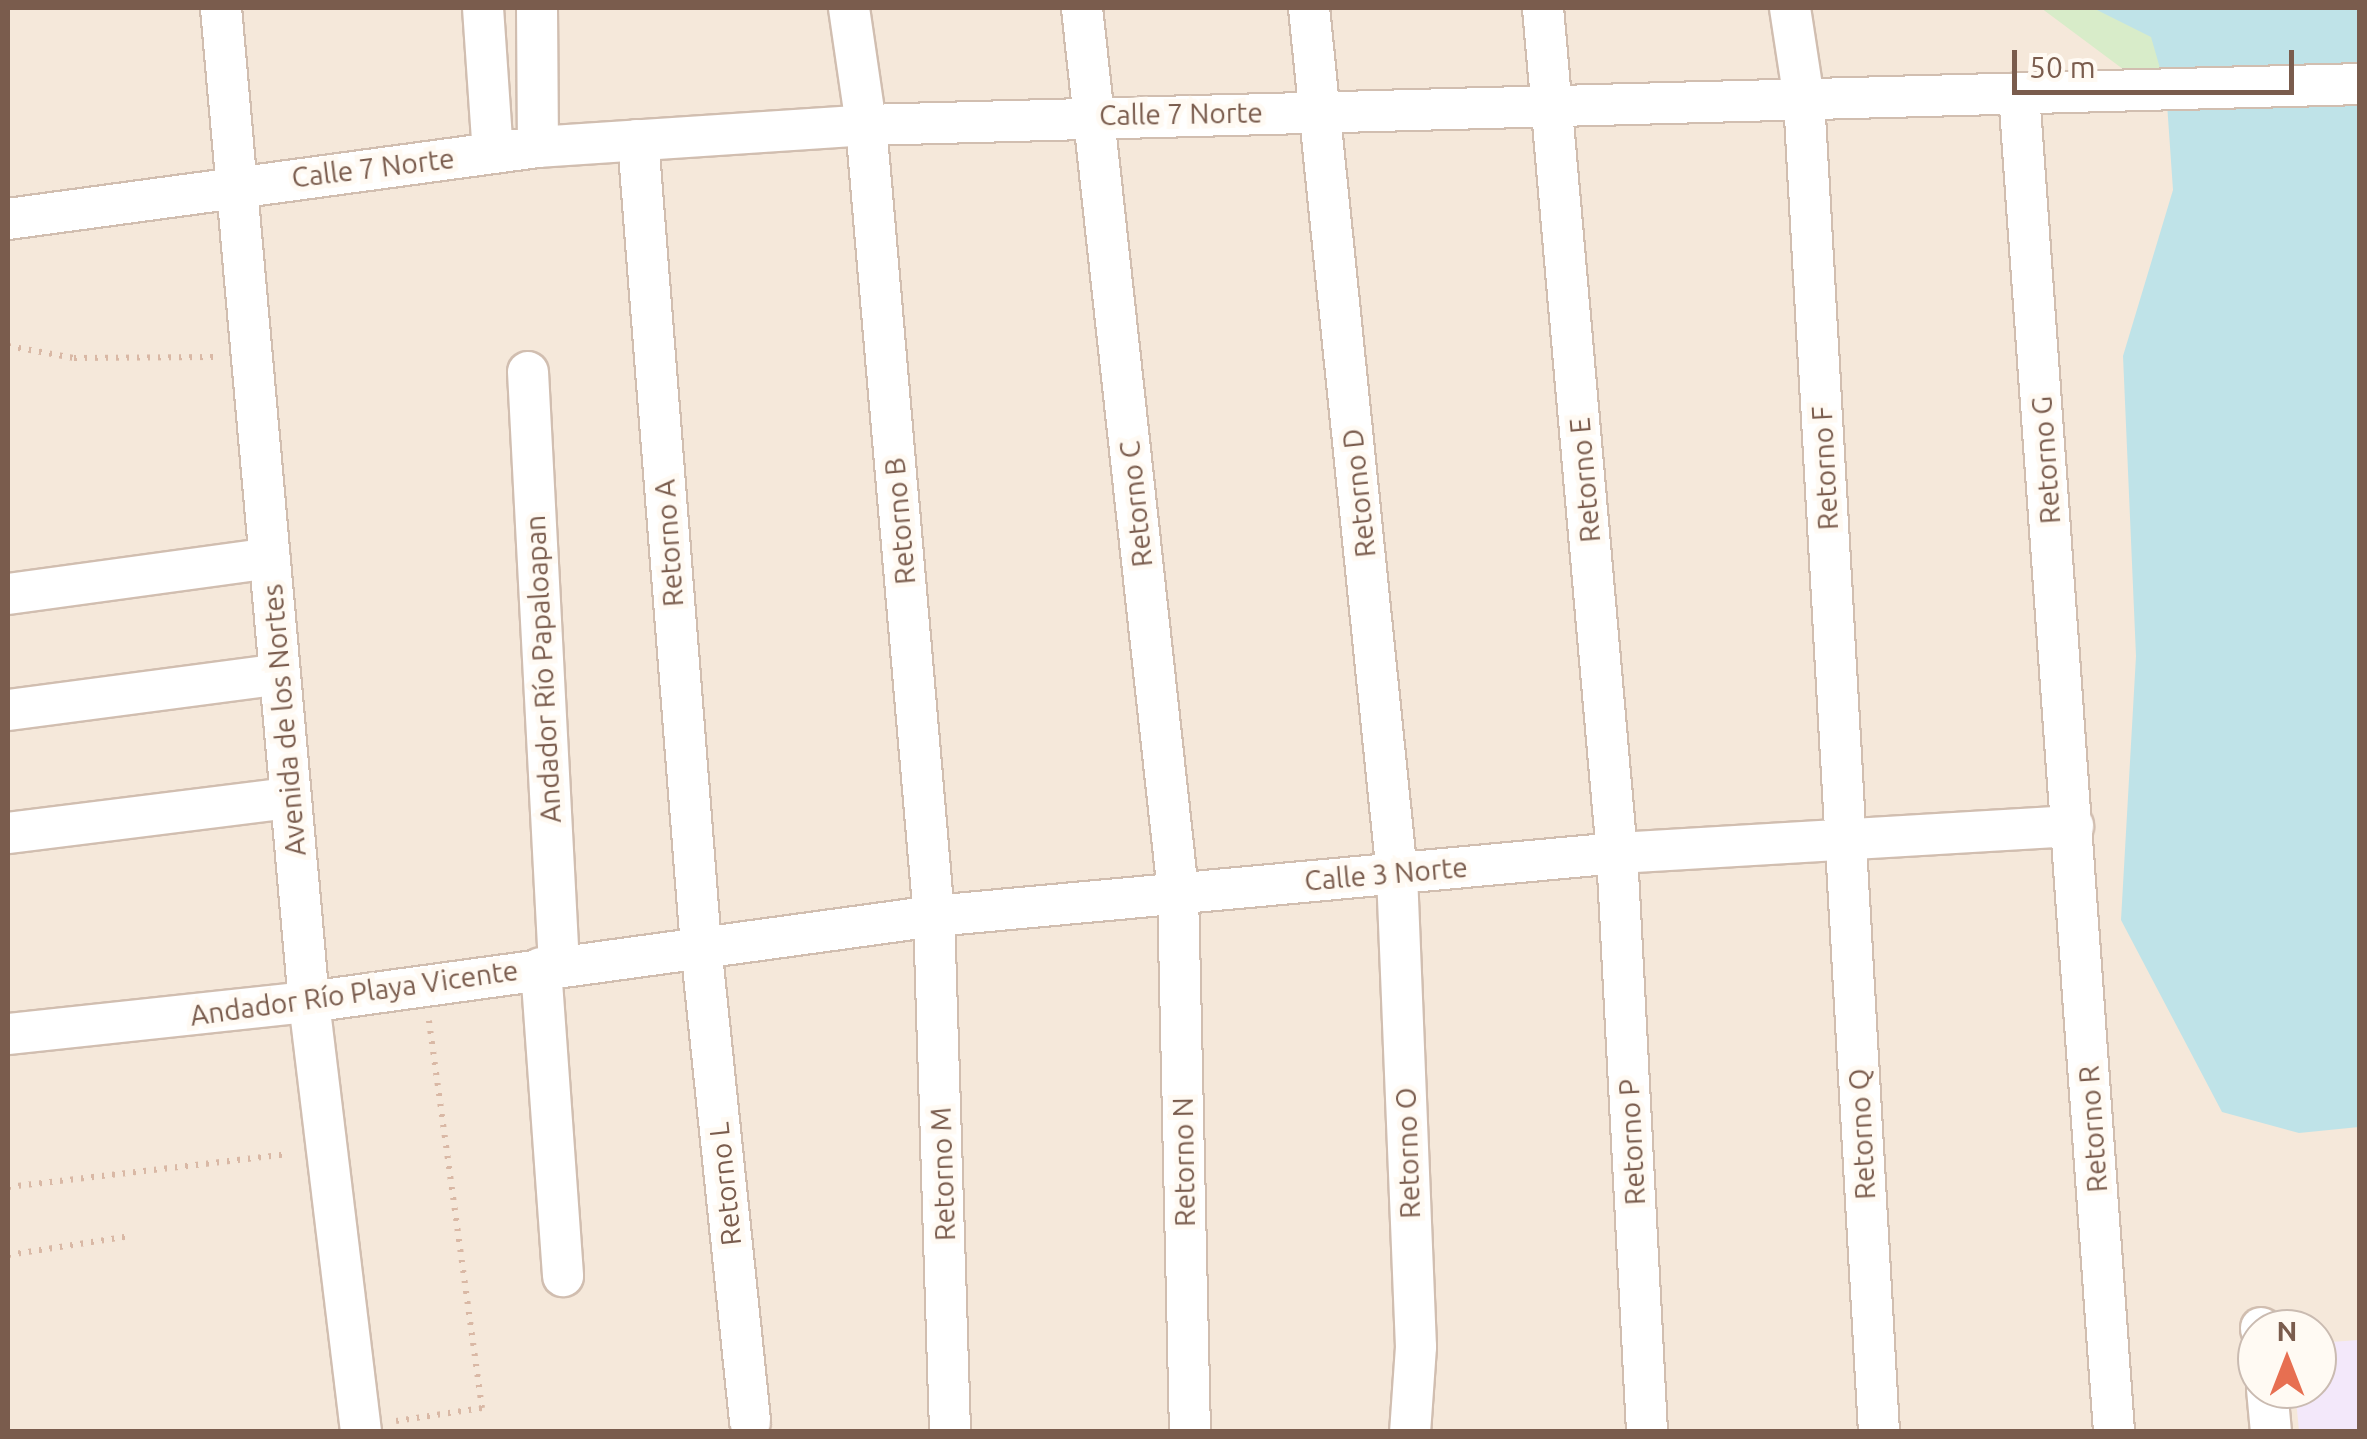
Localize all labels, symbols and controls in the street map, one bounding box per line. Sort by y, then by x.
scale bar [2017,30,2300,92]
text: 50 m [2029,50,2096,84]
street label: Calle 7 Norte [1099,96,1263,132]
street label: Calle 7 Norte [290,141,456,195]
street label: Retorno G [2025,395,2067,525]
street label: Retorno F [1805,405,1845,531]
street label: Retorno E [1563,416,1607,544]
street label: Retorno D [1336,427,1382,559]
street label: Retorno C [1113,439,1159,569]
street label: Retorno B [878,456,922,586]
street label: Retorno A [648,478,690,608]
street label: Andador Río Papaloapan [518,514,568,824]
street label: Avenida de los Nortes [255,583,313,857]
street label: Calle 3 Norte [1303,850,1469,898]
street label: Andador Río Playa Vicente [188,953,520,1033]
street label: Retorno R [2072,1064,2114,1194]
street label: Retorno Q [1842,1068,1882,1200]
street label: Retorno P [1612,1078,1652,1206]
street label: Retorno O [1389,1087,1427,1219]
street label: Retorno N [1166,1097,1202,1227]
street label: Retorno M [924,1107,962,1241]
street label: Retorno L [702,1121,748,1247]
north arrow [2237,1309,2337,1409]
text: N [2277,1315,2297,1346]

